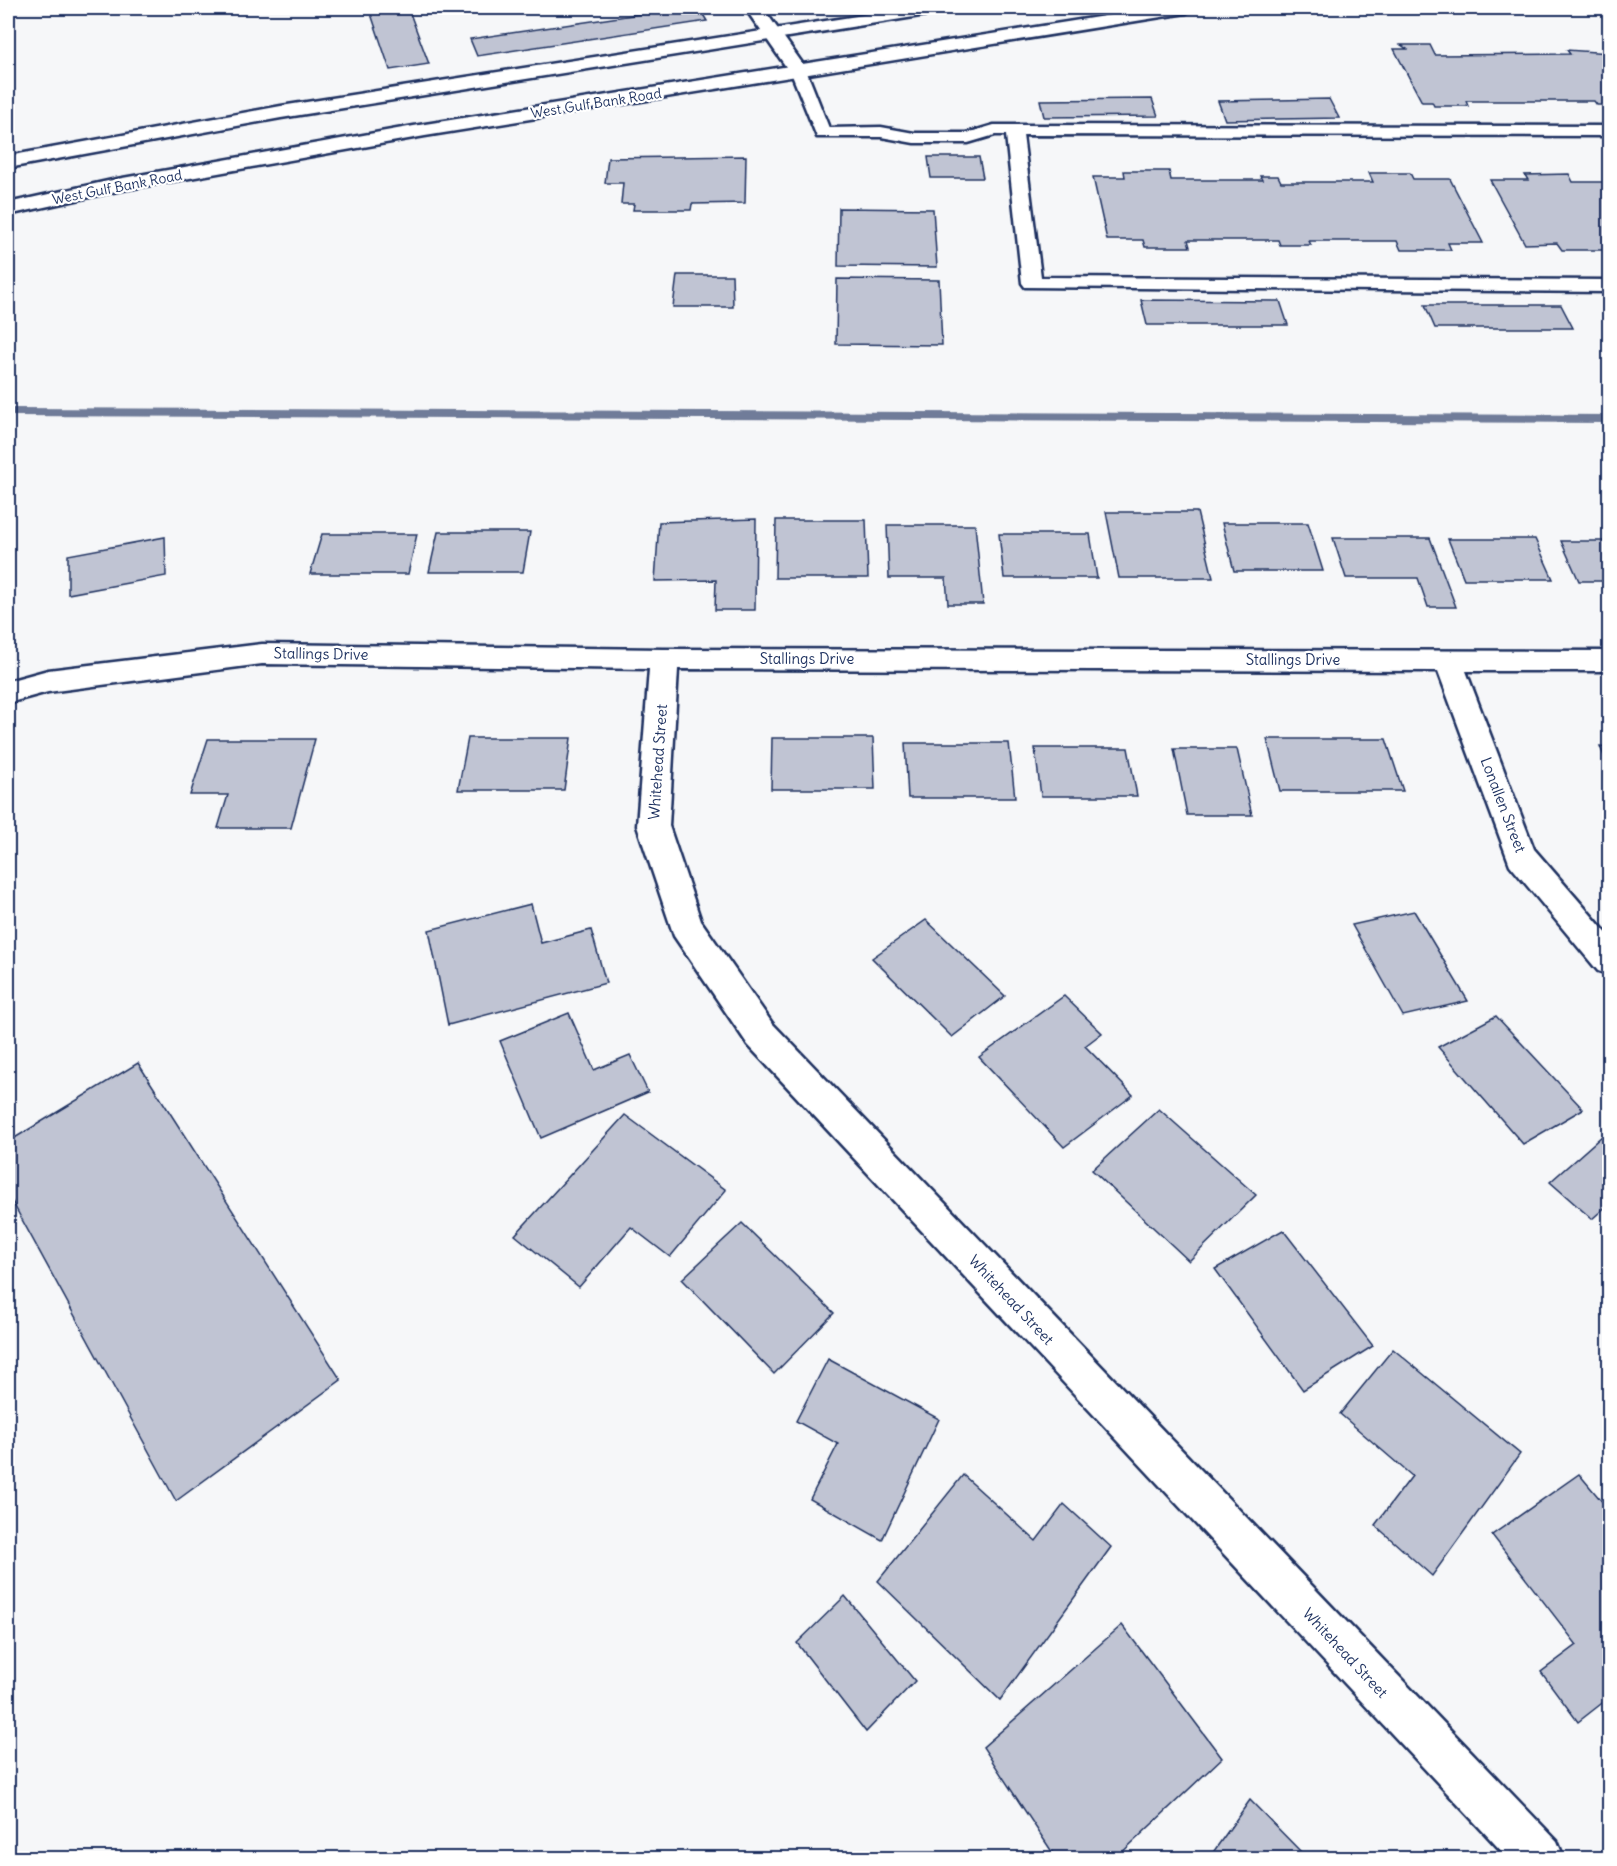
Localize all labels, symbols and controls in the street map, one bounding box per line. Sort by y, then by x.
street label: West Gulf Bank Road [529,84,663,122]
street label: West Gulf Bank Road [50,166,184,208]
street label: Stallings Drive [273,643,369,664]
street label: Stallings Drive [760,649,854,668]
street label: Stallings Drive [1246,650,1340,669]
street label: Whitehead Street [644,703,671,821]
street label: Lonallen Street [1477,754,1530,855]
street label: Whitehead Street [965,1251,1058,1349]
street label: Whitehead Street [1299,1604,1392,1702]

